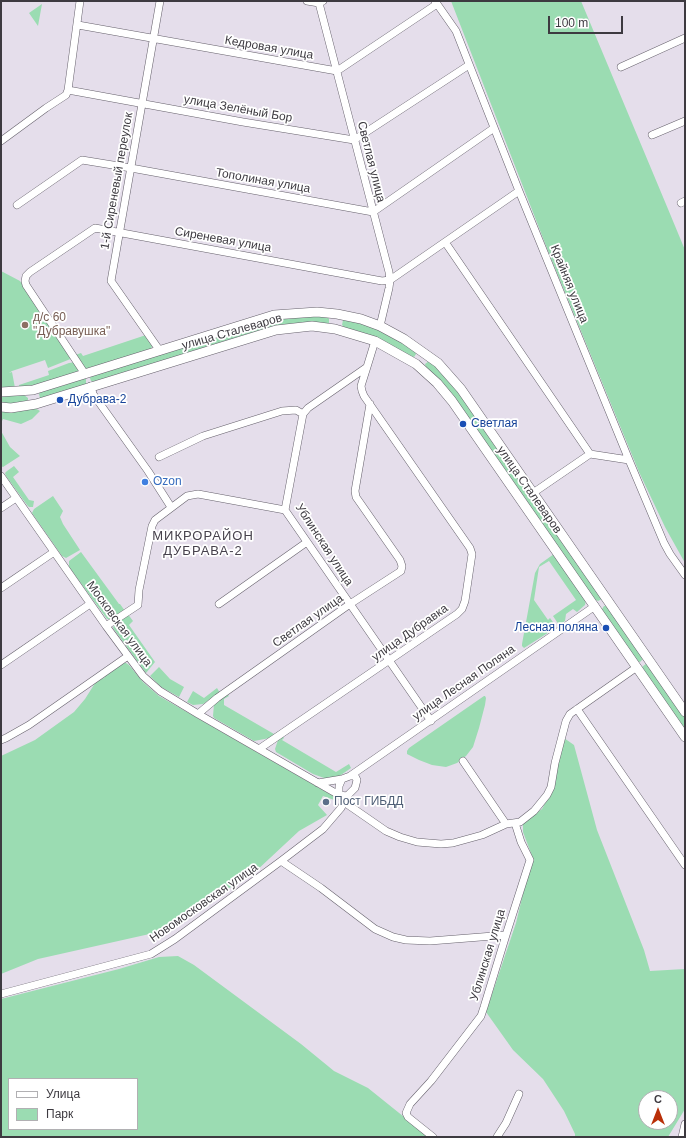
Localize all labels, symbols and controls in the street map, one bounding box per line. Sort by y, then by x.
scale bar [550,8,625,34]
text: 100 m [555,16,588,30]
street label: Кедровая улица [224,33,314,63]
street label: улица Зелёный Бор [183,92,293,126]
street label: 1-й Сиреневый переулок [98,111,136,251]
street label: Светлая улица [354,120,388,204]
street label: Тополиная улица [215,166,311,196]
street label: Сиреневая улица [174,224,272,256]
street label: Крайняя улица [547,243,591,325]
place label: д/с 60 "Дубравушка" [33,311,110,339]
street label: улица Сталеваров [180,311,284,353]
marker: д/с 60 "Дубравушка" [20,320,30,330]
place label: Дубрава-2 [68,393,126,407]
marker: Дубрава-2 [55,395,65,405]
place label: Светлая [471,417,518,431]
marker: Светлая [458,419,468,429]
street label: улица Сталеваров [493,444,565,536]
place label: Ozon [153,475,182,489]
marker: Ozon [140,477,150,487]
street label: Ублинская улица [292,501,356,589]
district label: МИКРОРАЙОН ДУБРАВА-2 [152,528,254,559]
street label: Московская улица [83,578,155,670]
street label: Светлая улица [270,591,346,651]
street label: улица Дубравка [369,601,451,665]
place label: Лесная поляна [515,621,598,635]
marker: Лесная поляна [601,623,611,633]
street label: улица Лесная Поляна [410,642,518,724]
place label: Пост ГИБДД [334,795,403,809]
marker: Пост ГИБДД [321,797,331,807]
street label: Новомосковская улица [147,860,261,946]
street label: Ублинская улица [467,907,509,1003]
legend [8,1078,138,1130]
text: Улица [46,1087,80,1101]
north arrow [638,1090,678,1130]
text: С [654,1093,662,1105]
text: Парк [46,1107,73,1121]

